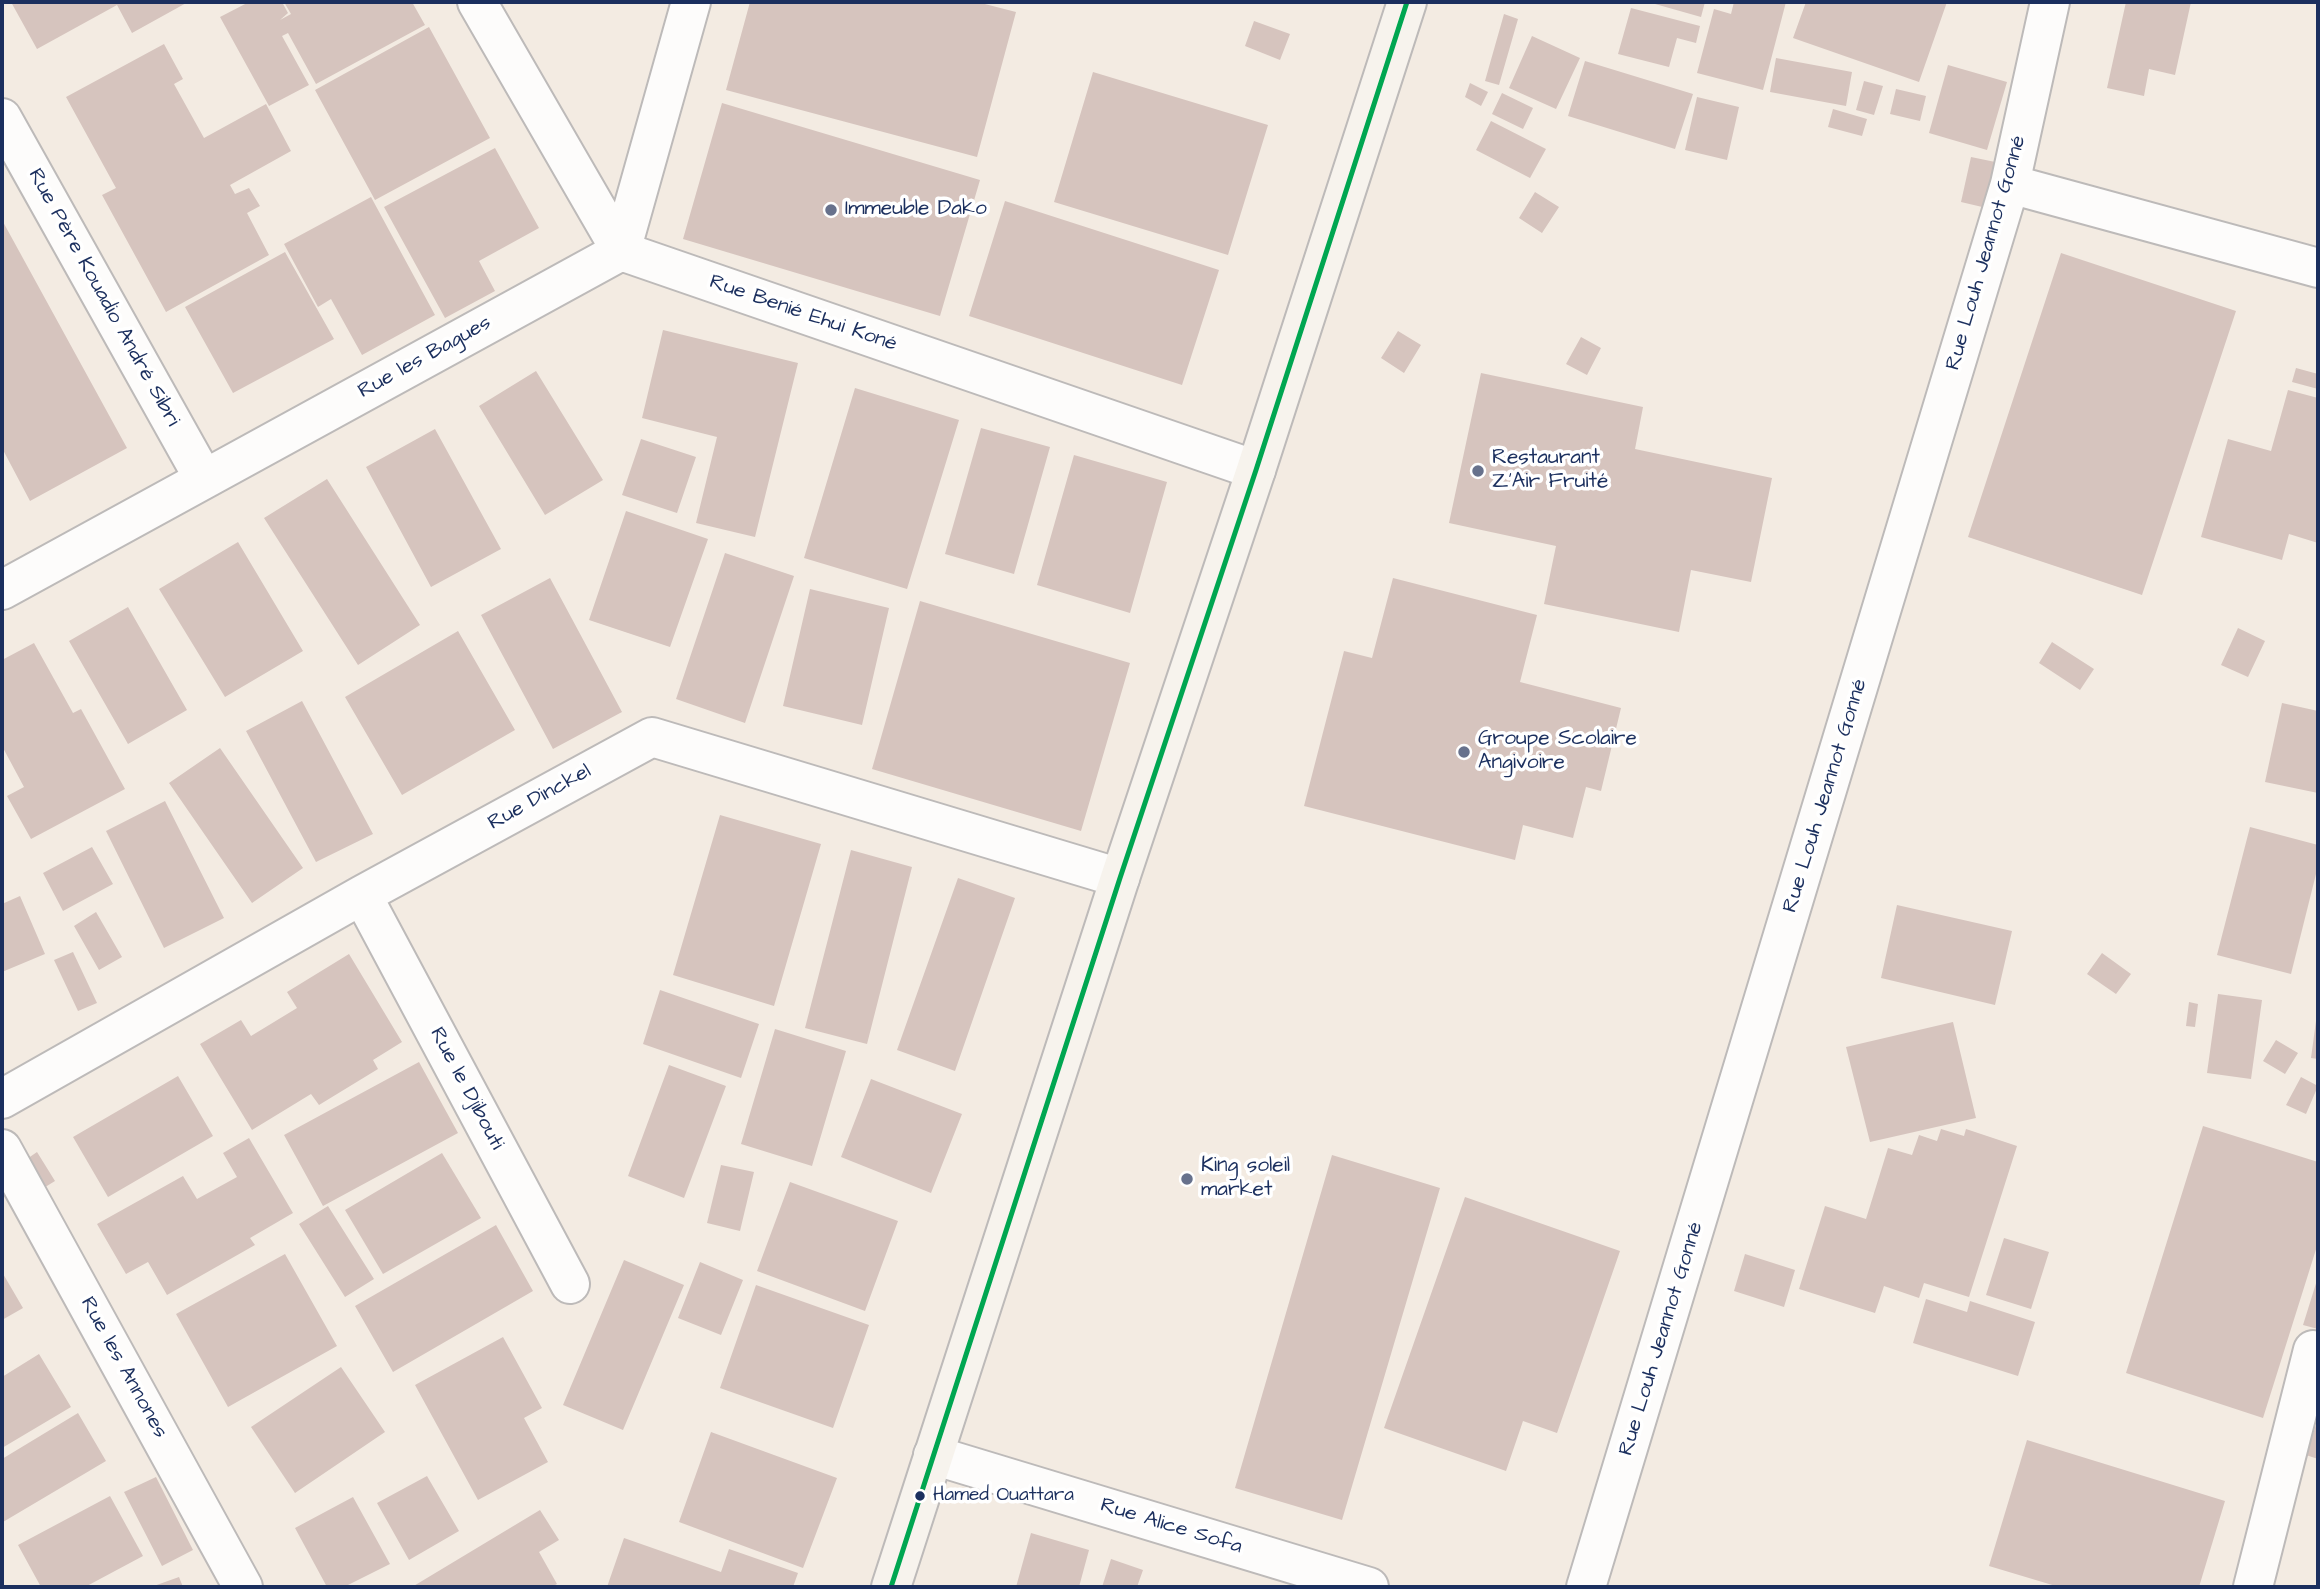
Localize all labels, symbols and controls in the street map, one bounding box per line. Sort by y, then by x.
street label: Rue Louh Jeannot Gonné [1941,133,2033,373]
street label: Rue Père Kouadio André Sibri [21,165,185,431]
place label: Immeuble Dako [845,197,987,223]
marker: Immeuble Dako [823,202,839,218]
street label: Rue Benié Ehui Koné [706,270,900,358]
street label: Rue les Bagues [354,311,496,405]
place label: Restaurant Z'Air Fruité [1492,446,1608,496]
marker: Restaurant Z'Air Fruité [1470,463,1486,479]
street label: Rue Louh Jeannot Gonné [1778,676,1874,916]
place label: Groupe Scolaire Angivoire [1478,727,1637,777]
marker: Groupe Scolaire Angivoire [1456,744,1472,760]
street label: Rue Dinckel [484,759,596,837]
street label: Rue le Djibouti [423,1024,509,1154]
place label: King soleil market [1201,1154,1290,1204]
marker: King soleil market [1179,1171,1195,1187]
street label: Rue Louh Jeannot Gonné [1614,1219,1710,1459]
street label: Rue les Annones [74,1293,172,1443]
place label: Hamed Ouattara [933,1485,1074,1507]
marker: Hamed Ouattara [913,1489,927,1503]
street label: Rue Alice Sofa [1097,1493,1245,1561]

